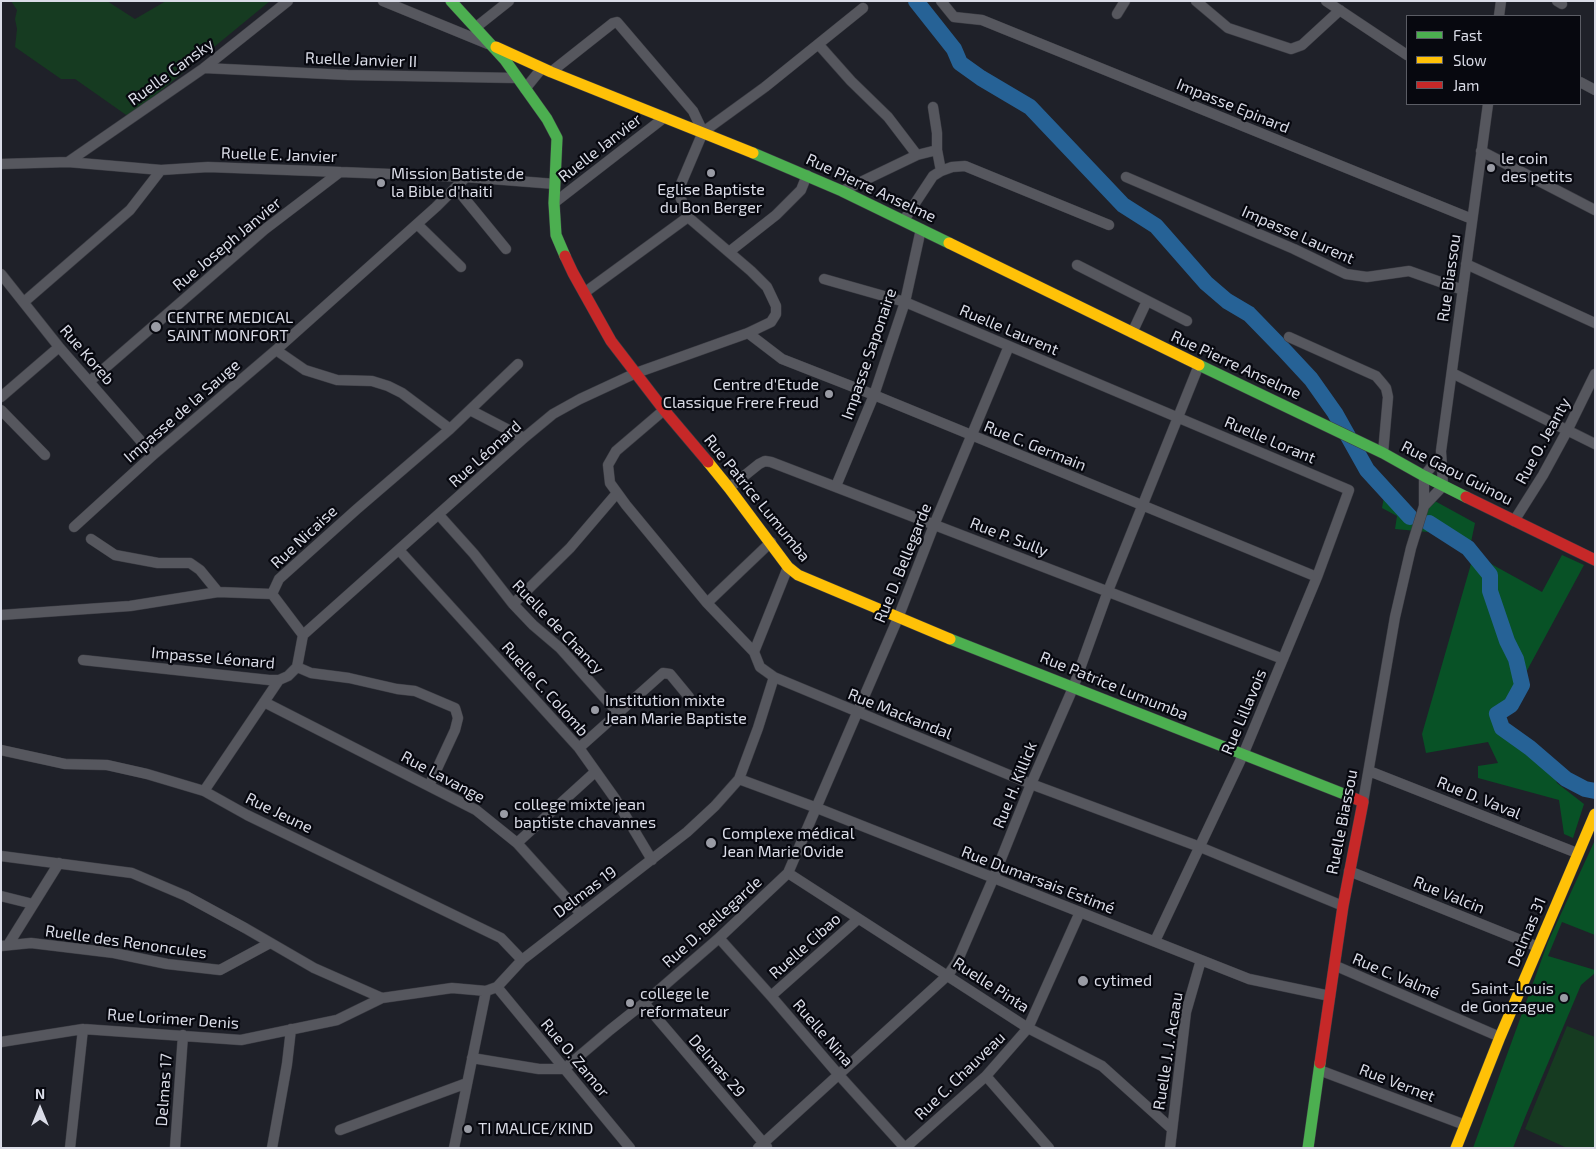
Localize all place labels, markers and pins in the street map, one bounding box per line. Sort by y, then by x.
place label: le coin des petits [1501,149,1573,187]
marker: le coin des petits [1485,162,1497,174]
place label: Mission Batiste de la Bible d'haiti [391,164,524,202]
marker: Eglise Baptiste du Bon Berger [705,167,717,179]
marker: Mission Batiste de la Bible d'haiti [375,177,387,189]
place label: Eglise Baptiste du Bon Berger [657,180,765,218]
place label: CENTRE MEDICAL SAINT MONFORT [167,308,293,346]
marker: CENTRE MEDICAL SAINT MONFORT [149,320,163,334]
place label: Centre d'Etude Classique Frere Freud [663,375,819,413]
marker: Centre d'Etude Classique Frere Freud [823,388,835,400]
place label: Institution mixte Jean Marie Baptiste [605,691,747,729]
marker: Institution mixte Jean Marie Baptiste [589,704,601,716]
place label: college mixte jean baptiste chavannes [514,795,656,833]
marker: college mixte jean baptiste chavannes [498,808,510,820]
place label: Complexe médical Jean Marie Ovide [722,824,854,862]
marker: Complexe médical Jean Marie Ovide [704,836,718,850]
place label: cytimed [1094,971,1152,991]
marker: cytimed [1076,974,1090,988]
place label: Saint-Louis de Gonzague [1461,979,1554,1017]
place label: college le reformateur [640,984,729,1022]
marker: Saint-Louis de Gonzague [1558,992,1570,1004]
marker: college le reformateur [624,997,636,1009]
place label: TI MALICE/KIND [478,1119,593,1139]
marker: TI MALICE/KIND [462,1123,474,1135]

